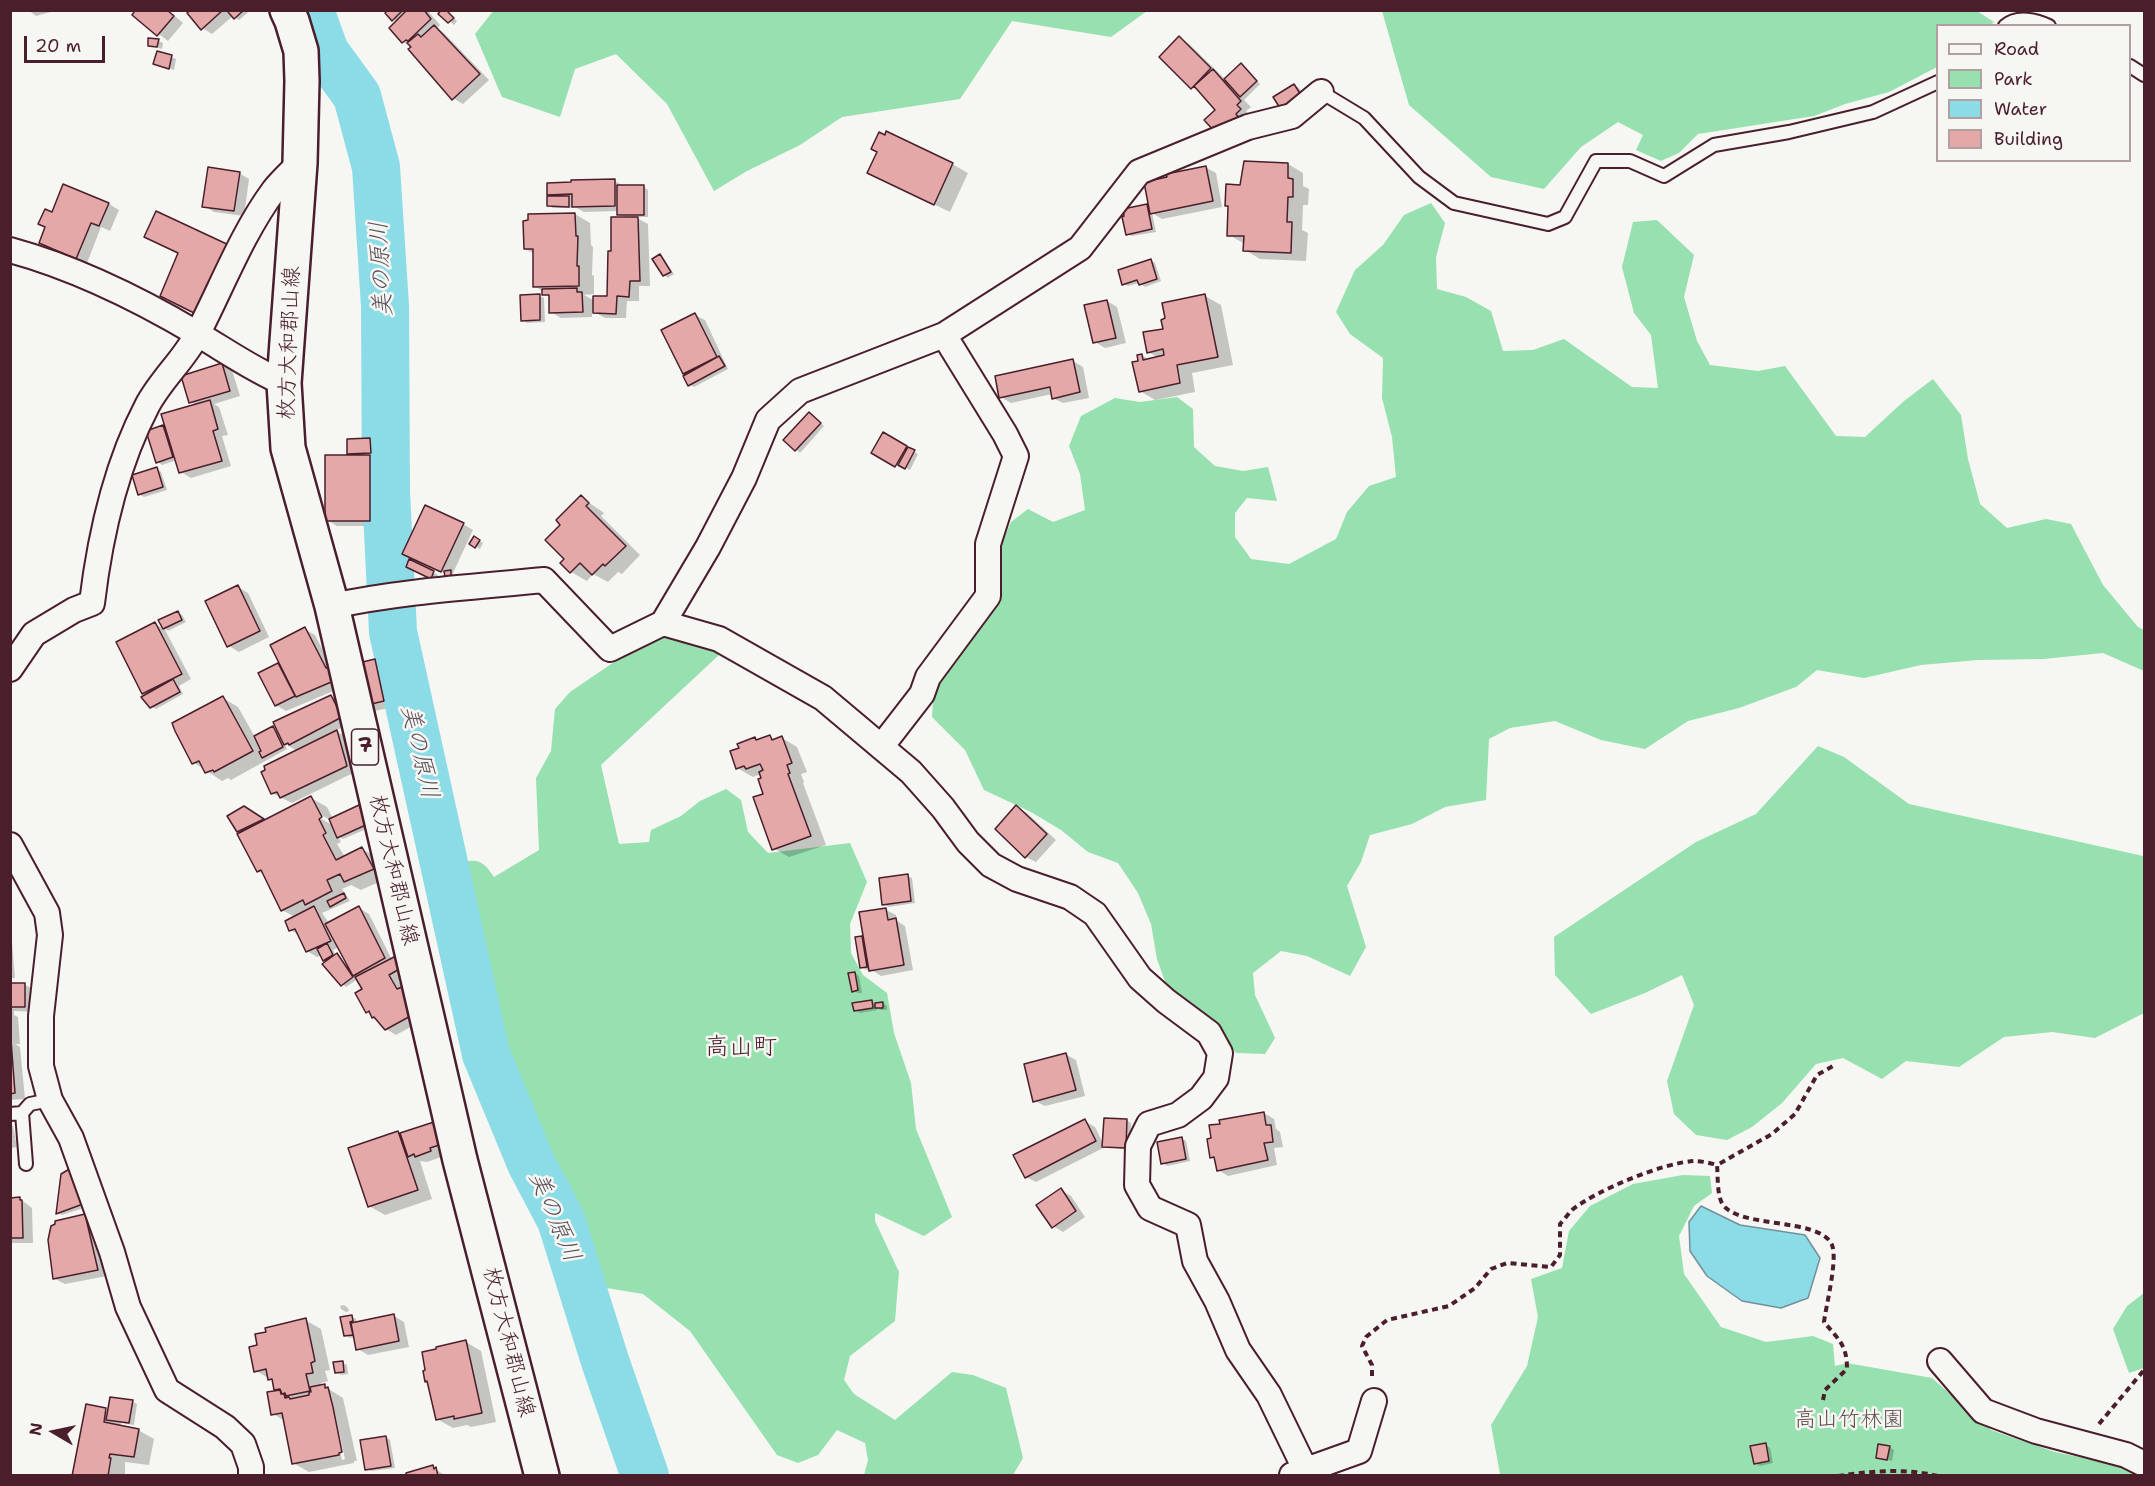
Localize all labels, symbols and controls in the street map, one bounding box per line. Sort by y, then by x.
scale bar [27,24,108,62]
legend [1936,24,2131,162]
text: 20 m [35,34,81,58]
text: Road [1994,37,2039,61]
text: Park [1994,67,2033,91]
text: Water [1994,97,2047,121]
text: Building [1994,127,2063,151]
water label: 美の原川 [365,220,399,318]
street label: 枚方大和郡山線 [274,266,306,420]
water label: 美の原川 [394,702,444,802]
road number: 7 [352,729,378,765]
street label: 枚方大和郡山線 [363,792,423,948]
district label: 高山町 [705,1034,777,1062]
water label: 美の原川 [522,1167,586,1267]
street label: 枚方大和郡山線 [477,1264,539,1420]
north arrow [24,1402,84,1462]
park label: 高山竹林園 [1794,1407,1904,1433]
text: N [24,1421,47,1437]

